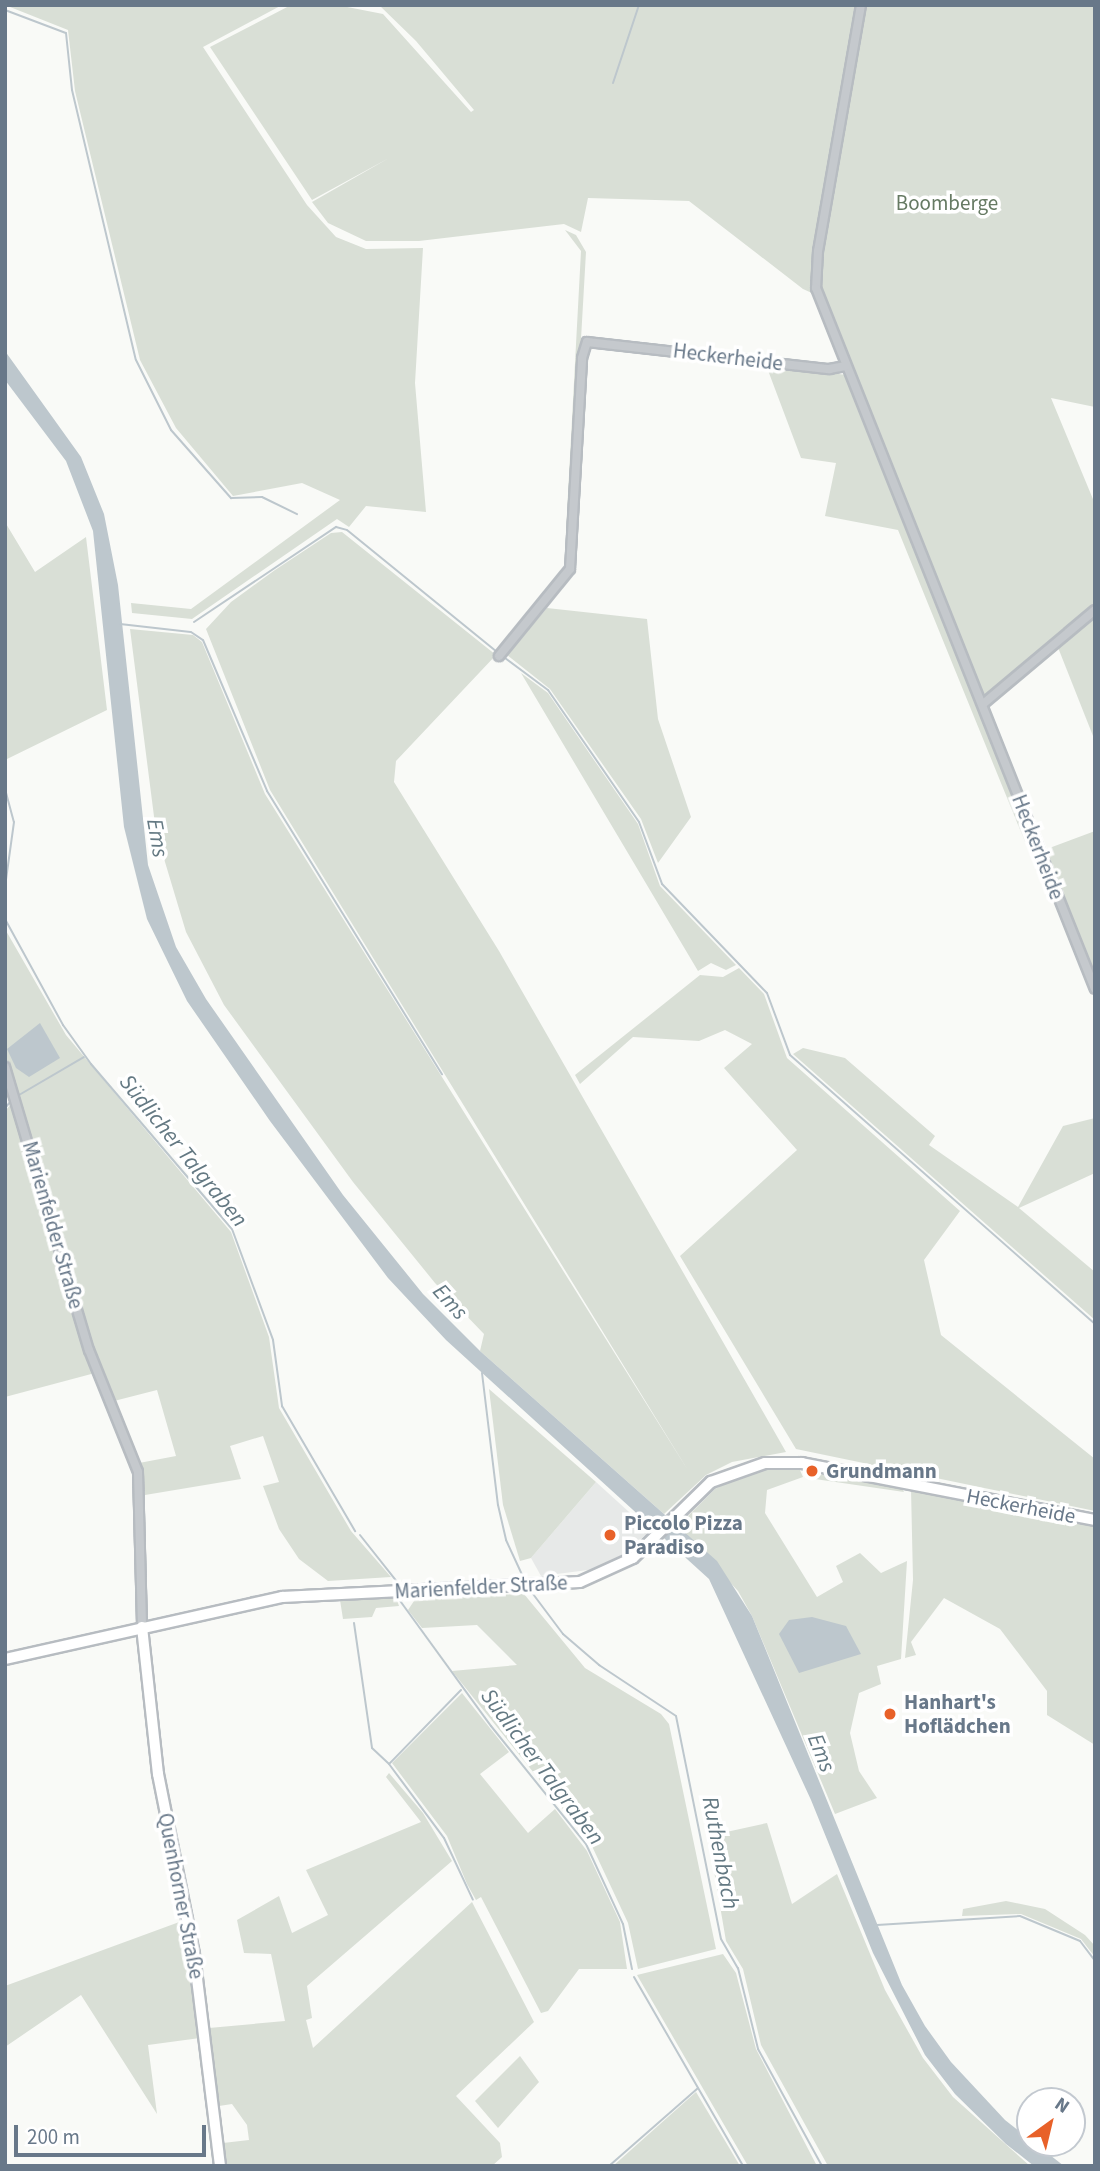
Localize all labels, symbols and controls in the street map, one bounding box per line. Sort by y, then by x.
park label: Boomberge [896,190,998,216]
street label: Heckerheide [672,338,784,376]
street label: Heckerheide [1006,791,1070,903]
water label: Ems [140,816,174,860]
water label: Südlicher Talgraben [113,1069,253,1233]
street label: Marienfelder Straße [17,1138,89,1312]
water label: Ems [427,1278,473,1326]
place label: Grundmann [826,1458,937,1484]
marker: Grundmann [804,1463,820,1479]
street label: Heckerheide [964,1483,1078,1529]
place label: Piccolo Pizza Paradiso [624,1510,743,1560]
marker: Piccolo Pizza Paradiso [602,1527,618,1543]
street label: Marienfelder Straße [394,1570,568,1604]
water label: Südlicher Talgraben [474,1683,610,1851]
place label: Hanhart's Hoflädchen [904,1689,1011,1739]
marker: Hanhart's Hoflädchen [882,1706,898,1722]
water label: Ems [801,1730,841,1776]
water label: Ruthenbach [696,1794,744,1912]
street label: Quenhorner Straße [153,1811,209,1981]
north arrow [1016,2087,1086,2157]
text: N [1049,2091,1075,2121]
scale bar [18,2112,210,2156]
text: 200 m [27,2122,80,2152]

